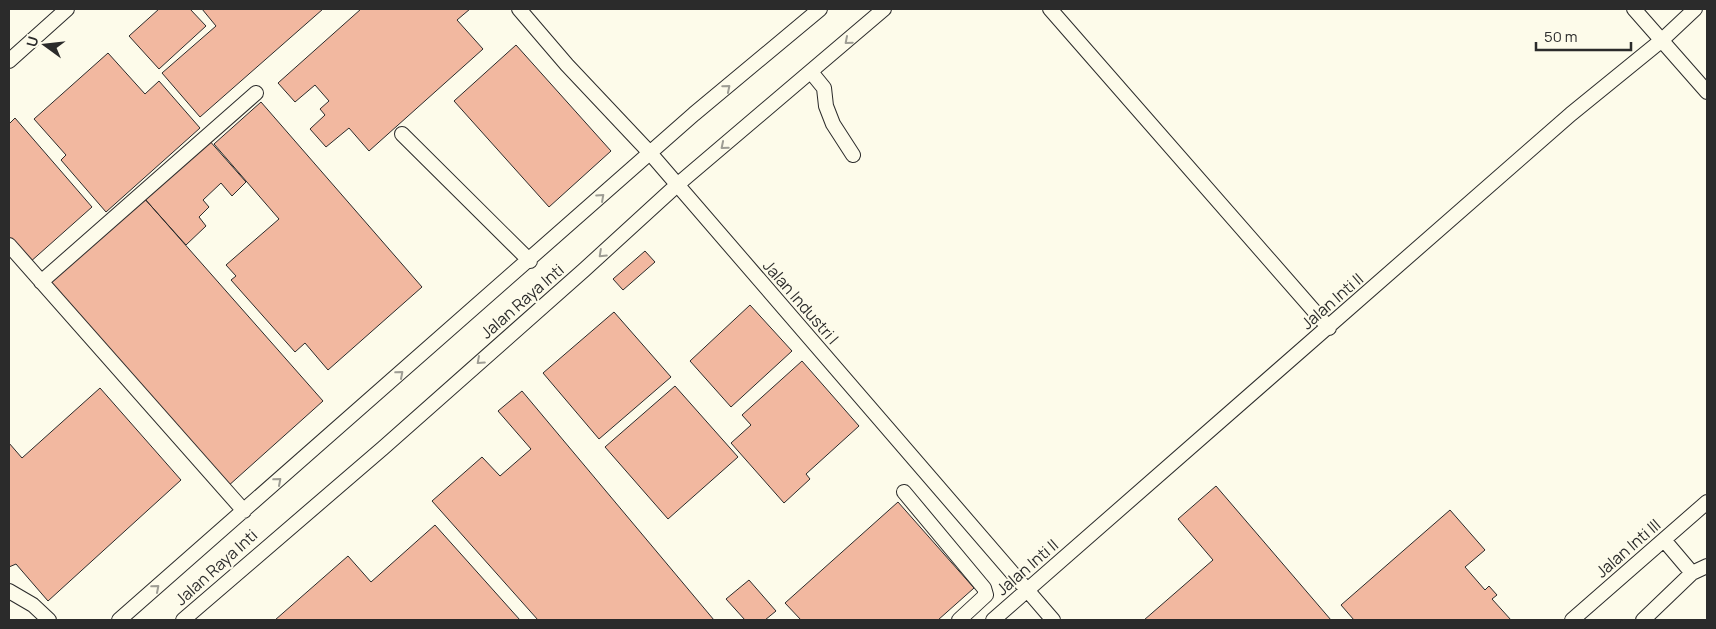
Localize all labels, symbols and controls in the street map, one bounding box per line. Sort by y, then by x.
north arrow [20,20,70,70]
scale bar [1536,20,1631,52]
text: 50 m [1544,26,1578,47]
text: U [21,34,42,49]
one-way arrow [844,35,853,44]
one-way arrow [721,84,730,93]
one-way arrow [720,140,729,149]
one-way arrow [595,194,604,203]
one-way arrow [599,248,608,257]
street label: Jalan Industri I [758,255,844,349]
street label: Jalan Raya Inti [476,259,568,343]
street label: Jalan Inti II [1296,268,1368,334]
one-way arrow [477,356,486,365]
one-way arrow [395,371,404,380]
one-way arrow [272,478,281,487]
street label: Jalan Inti III [1591,514,1665,582]
street label: Jalan Raya Inti [170,524,262,610]
street label: Jalan Inti II [991,534,1063,600]
one-way arrow [150,585,159,594]

